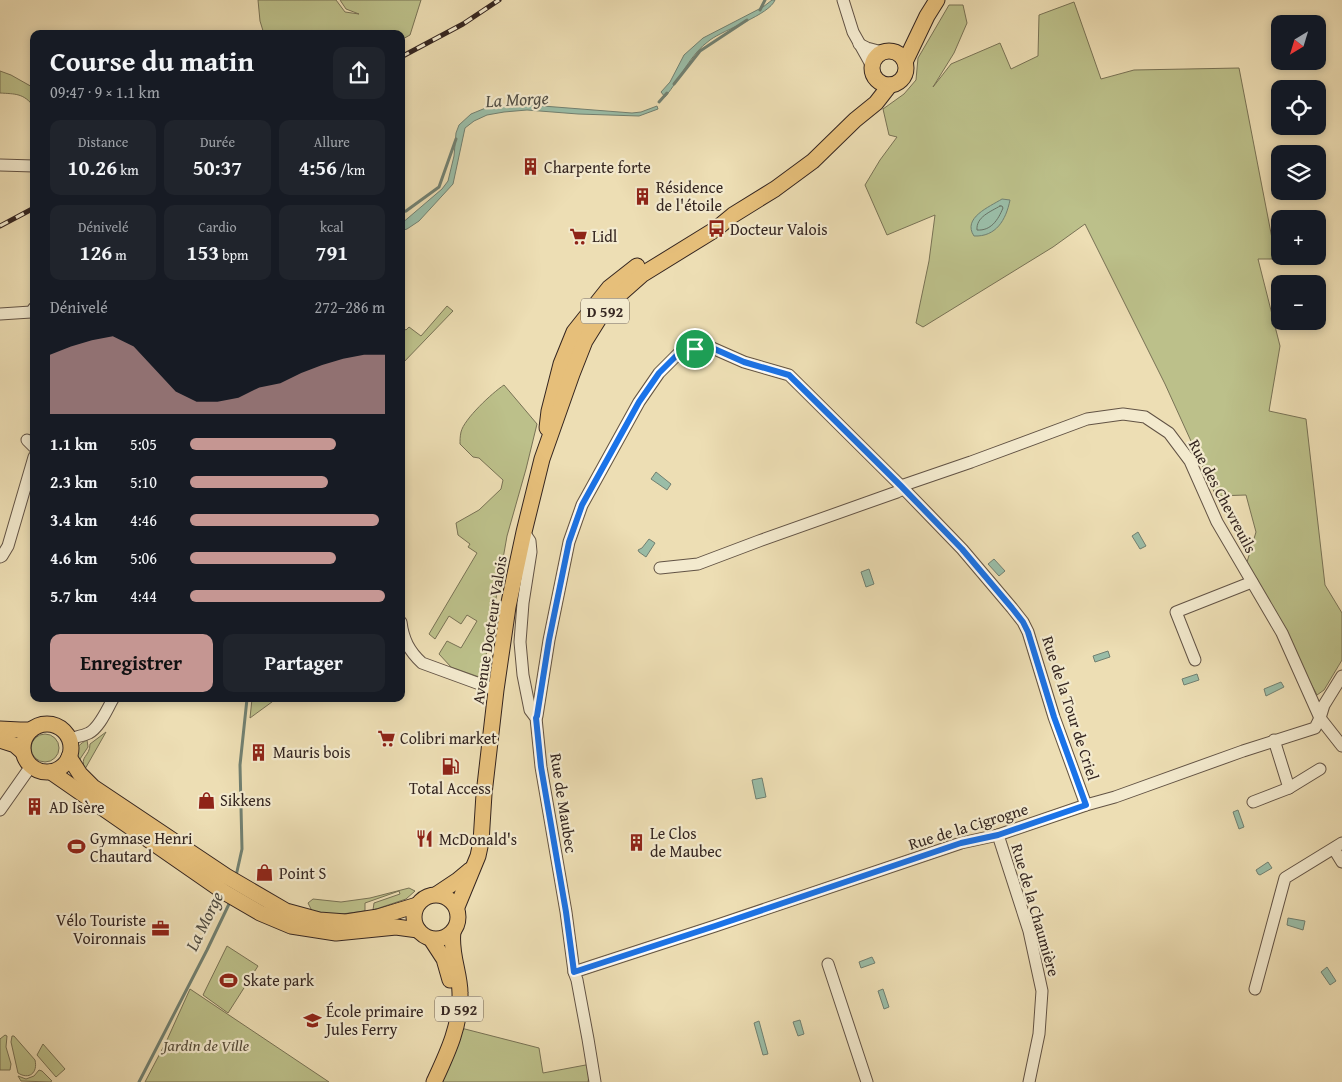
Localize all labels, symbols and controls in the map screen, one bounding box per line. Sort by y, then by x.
north arrow [1271,15,1326,70]
map controls [1271,15,1326,330]
text: Course du matin [50,40,254,81]
button: share [333,47,385,99]
text: 09:47 · 9 × 1.1 km [50,80,160,104]
button: locate [1271,80,1326,135]
water label: La Morge [484,84,549,114]
text: Distance [78,132,128,152]
text: Durée [200,132,235,152]
text: Allure [314,132,350,152]
button: layers [1271,145,1326,200]
text: 10.26 [68,152,117,183]
text: 50:37 [193,152,242,183]
text: 4:56 [298,152,337,183]
place label: Charpente forte [544,155,651,179]
building icon: Charpente forte [520,157,540,177]
text: km [117,160,139,180]
text: /km [337,160,365,180]
place label: Résidence de l'étoile [656,175,723,217]
building icon: Résidence de l'étoile [632,186,652,206]
button: + [1271,210,1326,265]
text: Dénivelé [78,217,128,237]
text: Cardio [198,217,237,237]
text: kcal [320,217,344,237]
place label: Docteur Valois [730,217,828,241]
bus stop icon: Docteur Valois [706,219,726,239]
place label: Lidl [592,224,618,248]
supermarket icon: Lidl [568,226,588,246]
text: 126 [80,237,112,268]
text: 153 [187,237,219,268]
text: 791 [316,237,348,268]
text: m [112,245,127,265]
text: bpm [219,245,248,265]
button: − [1271,275,1326,330]
text: Dénivelé [50,295,108,319]
text: 272–286 m [315,295,385,319]
road number: D 592 [581,298,629,324]
pin [674,328,716,370]
icon: arrive [681,335,709,363]
text: 1.1 km [50,432,97,456]
text: 5:05 [130,432,157,456]
street label: Rue des Chevreuils [1183,435,1263,557]
text: 2.3 km [50,470,97,494]
text: 5:10 [130,470,157,494]
text: 3.4 km [50,508,97,532]
text: 4:46 [130,508,157,532]
text: 4.6 km [50,546,97,570]
text: 5:06 [130,546,157,570]
street label: Avenue Docteur Valois [465,554,513,706]
text: 5.7 km [50,584,97,608]
text: 4:44 [130,584,157,608]
street label: Rue de la Tour de Criel [1036,633,1106,784]
button: Enregistrer [50,634,213,692]
button: Partager [223,634,385,692]
place label: Colibri market [400,726,497,750]
supermarket icon: Colibri market [376,728,396,748]
place label: Mauris bois [273,740,351,764]
building icon: Mauris bois [249,742,269,762]
street label: Rue de Maubec [544,751,584,855]
fuel station icon: Total Access [440,756,460,776]
place label: Total Access [409,776,491,800]
place label: Sikkens [220,788,271,812]
shop icon: Sikkens [196,790,216,810]
place label: AD Isère [49,795,105,819]
street label: Rue de la Cigrogne [905,796,1031,856]
building icon: AD Isère [25,797,45,817]
place label: Le Clos de Maubec [650,821,722,863]
place label: Gymnase Henri Chautard [90,826,193,868]
place label: McDonald's [439,827,517,851]
restaurant icon: McDonald's [415,829,435,849]
building icon: Le Clos de Maubec [626,832,646,852]
sports icon: Gymnase Henri Chautard [66,837,86,857]
street label: Rue de la Chaumière [1006,841,1066,979]
place label: Point S [279,861,326,885]
shop icon: Point S [255,863,275,883]
water label: La Morge [178,887,230,956]
place label: Vélo Touriste Voironnais [56,908,146,950]
office icon: Vélo Touriste Voironnais [150,919,170,939]
place label: Skate park [243,968,315,992]
sports icon: Skate park [219,970,239,990]
road number: D 592 [435,996,483,1022]
place label: École primaire Jules Ferry [324,999,424,1041]
school or university icon: École primaire Jules Ferry [302,1010,322,1030]
park label: Jardin de Ville [160,1033,250,1057]

